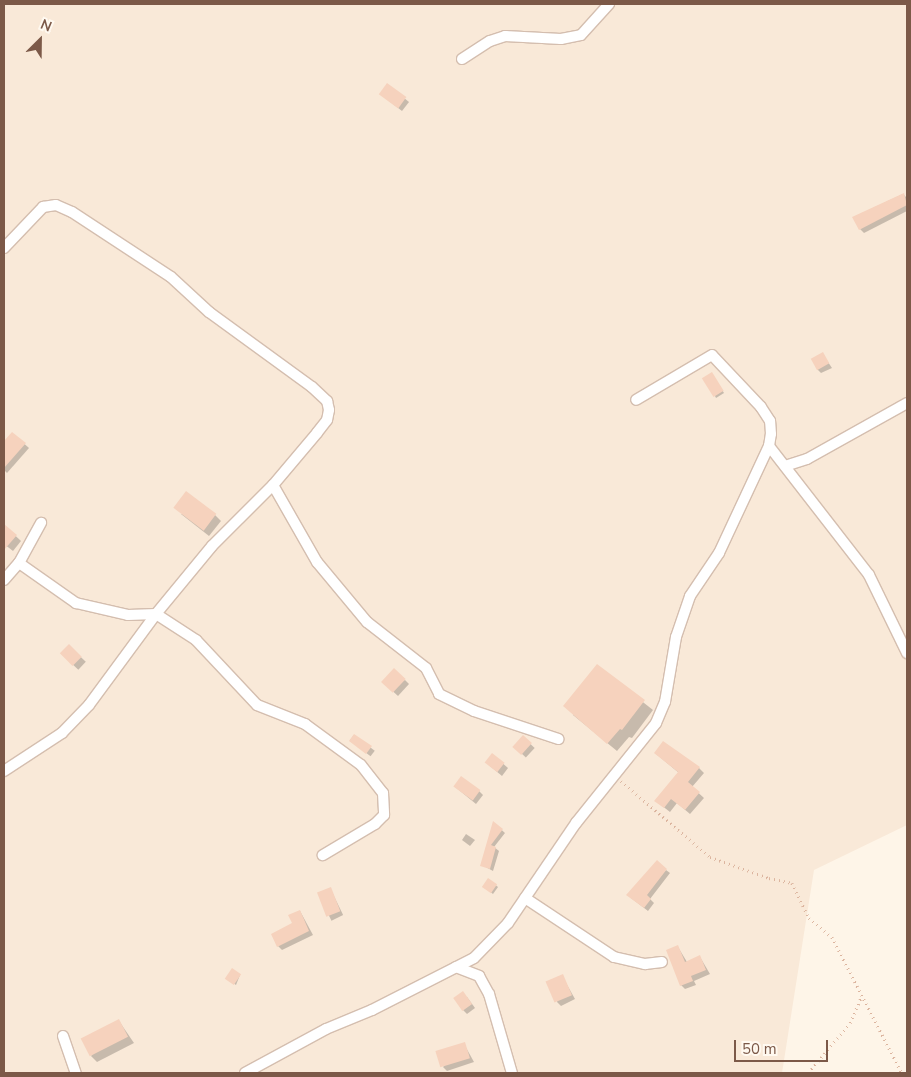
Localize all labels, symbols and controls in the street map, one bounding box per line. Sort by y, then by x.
north arrow [15,15,65,65]
text: N [38,15,55,37]
scale bar [736,1030,830,1062]
text: 50 m [742,1039,777,1059]

